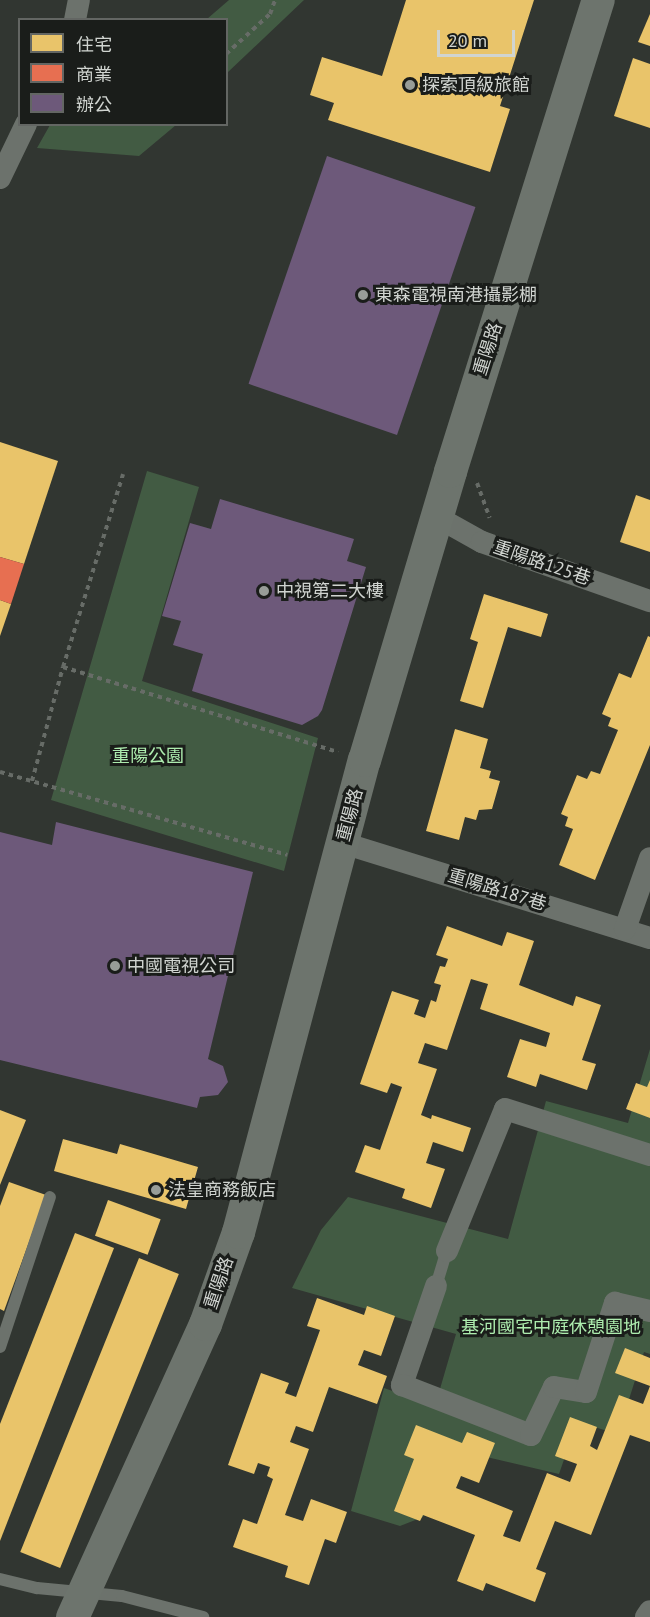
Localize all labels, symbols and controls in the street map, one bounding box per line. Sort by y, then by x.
legend [18,18,228,126]
scale bar [440,18,518,56]
text: 20 m [448,29,487,52]
text: 住宅 [76,33,112,56]
text: 商業 [76,63,112,86]
place label: 探索頂級旅館 [422,74,530,96]
marker: 探索頂級旅館 [403,78,417,92]
text: 辦公 [76,93,112,116]
place label: 東森電視南港攝影棚 [375,284,537,306]
marker: 東森電視南港攝影棚 [356,288,370,302]
street label: 重陽路 [469,320,507,378]
street label: 重陽路125巷 [491,536,593,590]
place label: 中視第二大樓 [276,580,384,602]
marker: 中視第二大樓 [257,584,271,598]
park label: 重陽公園 [112,745,184,767]
street label: 重陽路 [333,786,367,844]
street label: 重陽路187巷 [445,865,549,915]
place label: 中國電視公司 [127,955,235,977]
marker: 中國電視公司 [108,959,122,973]
place label: 法皇商務飯店 [168,1179,276,1201]
marker: 法皇商務飯店 [149,1183,163,1197]
street label: 重陽路 [200,1254,238,1312]
park label: 基河國宅中庭休憩園地 [461,1316,641,1338]

